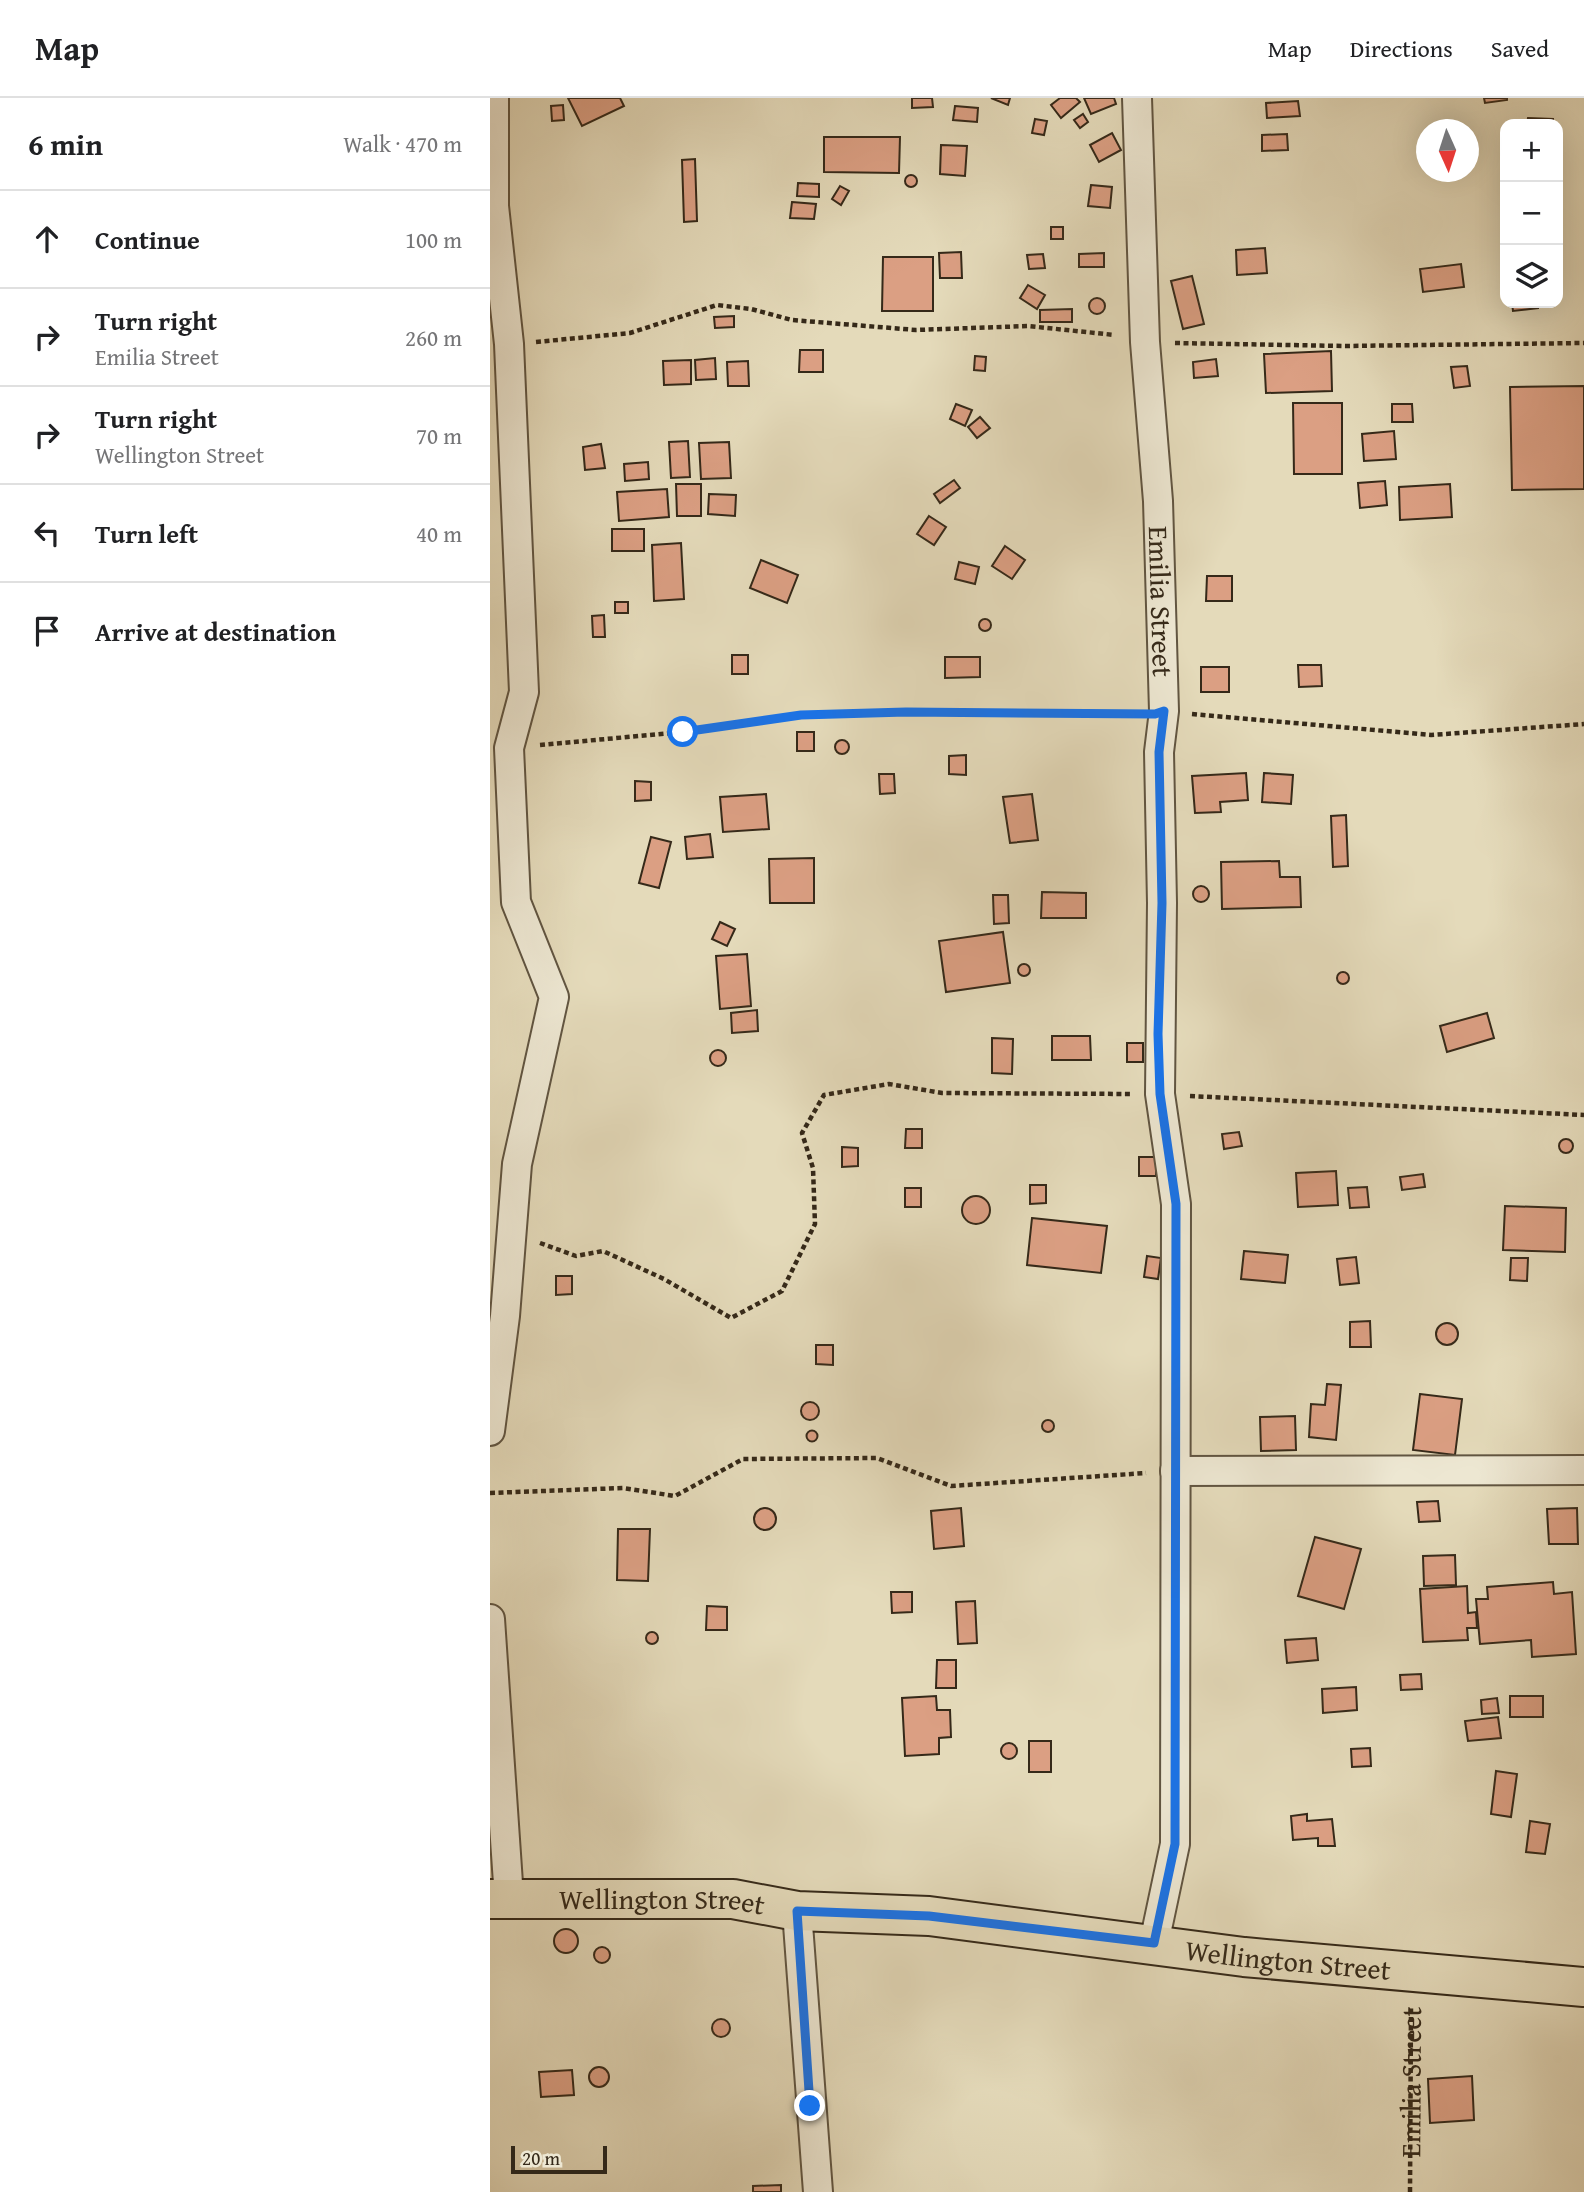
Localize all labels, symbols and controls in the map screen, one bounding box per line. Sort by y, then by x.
text: Map [35,24,99,72]
text: Map [1268,31,1312,66]
text: Directions [1350,31,1453,66]
text: Saved [1491,31,1549,66]
north arrow [1416,119,1479,182]
map controls [1500,119,1563,308]
button: + [1500,119,1563,182]
text: 6 min [28,122,103,166]
text: Walk · 470 m [343,127,462,160]
button: − [1500,182,1563,245]
icon: ahead [28,220,66,258]
text: Continue [95,220,200,259]
text: 100 m [405,223,462,256]
button: layers [1500,245,1563,308]
text: Turn right [95,301,217,340]
icon: right [28,318,66,356]
text: 260 m [405,321,462,354]
text: Emilia Street [95,340,219,373]
text: Turn right [95,399,217,438]
icon: right [28,416,66,454]
text: 70 m [416,419,462,452]
text: Wellington Street [95,438,264,471]
icon: left [28,514,66,552]
text: Turn left [95,514,198,553]
text: 40 m [416,517,462,550]
street label: Emilia Street [1139,525,1184,677]
icon: arrive [28,612,66,650]
text: Arrive at destination [95,612,336,651]
route start [667,716,698,747]
street label: Wellington Street [559,1878,768,1925]
street label: Wellington Street [1183,1929,1393,1990]
street label: Emilia Street [1389,2006,1431,2158]
route end [794,2090,825,2121]
scale bar [511,2143,607,2175]
text: 20 m [522,2144,560,2172]

